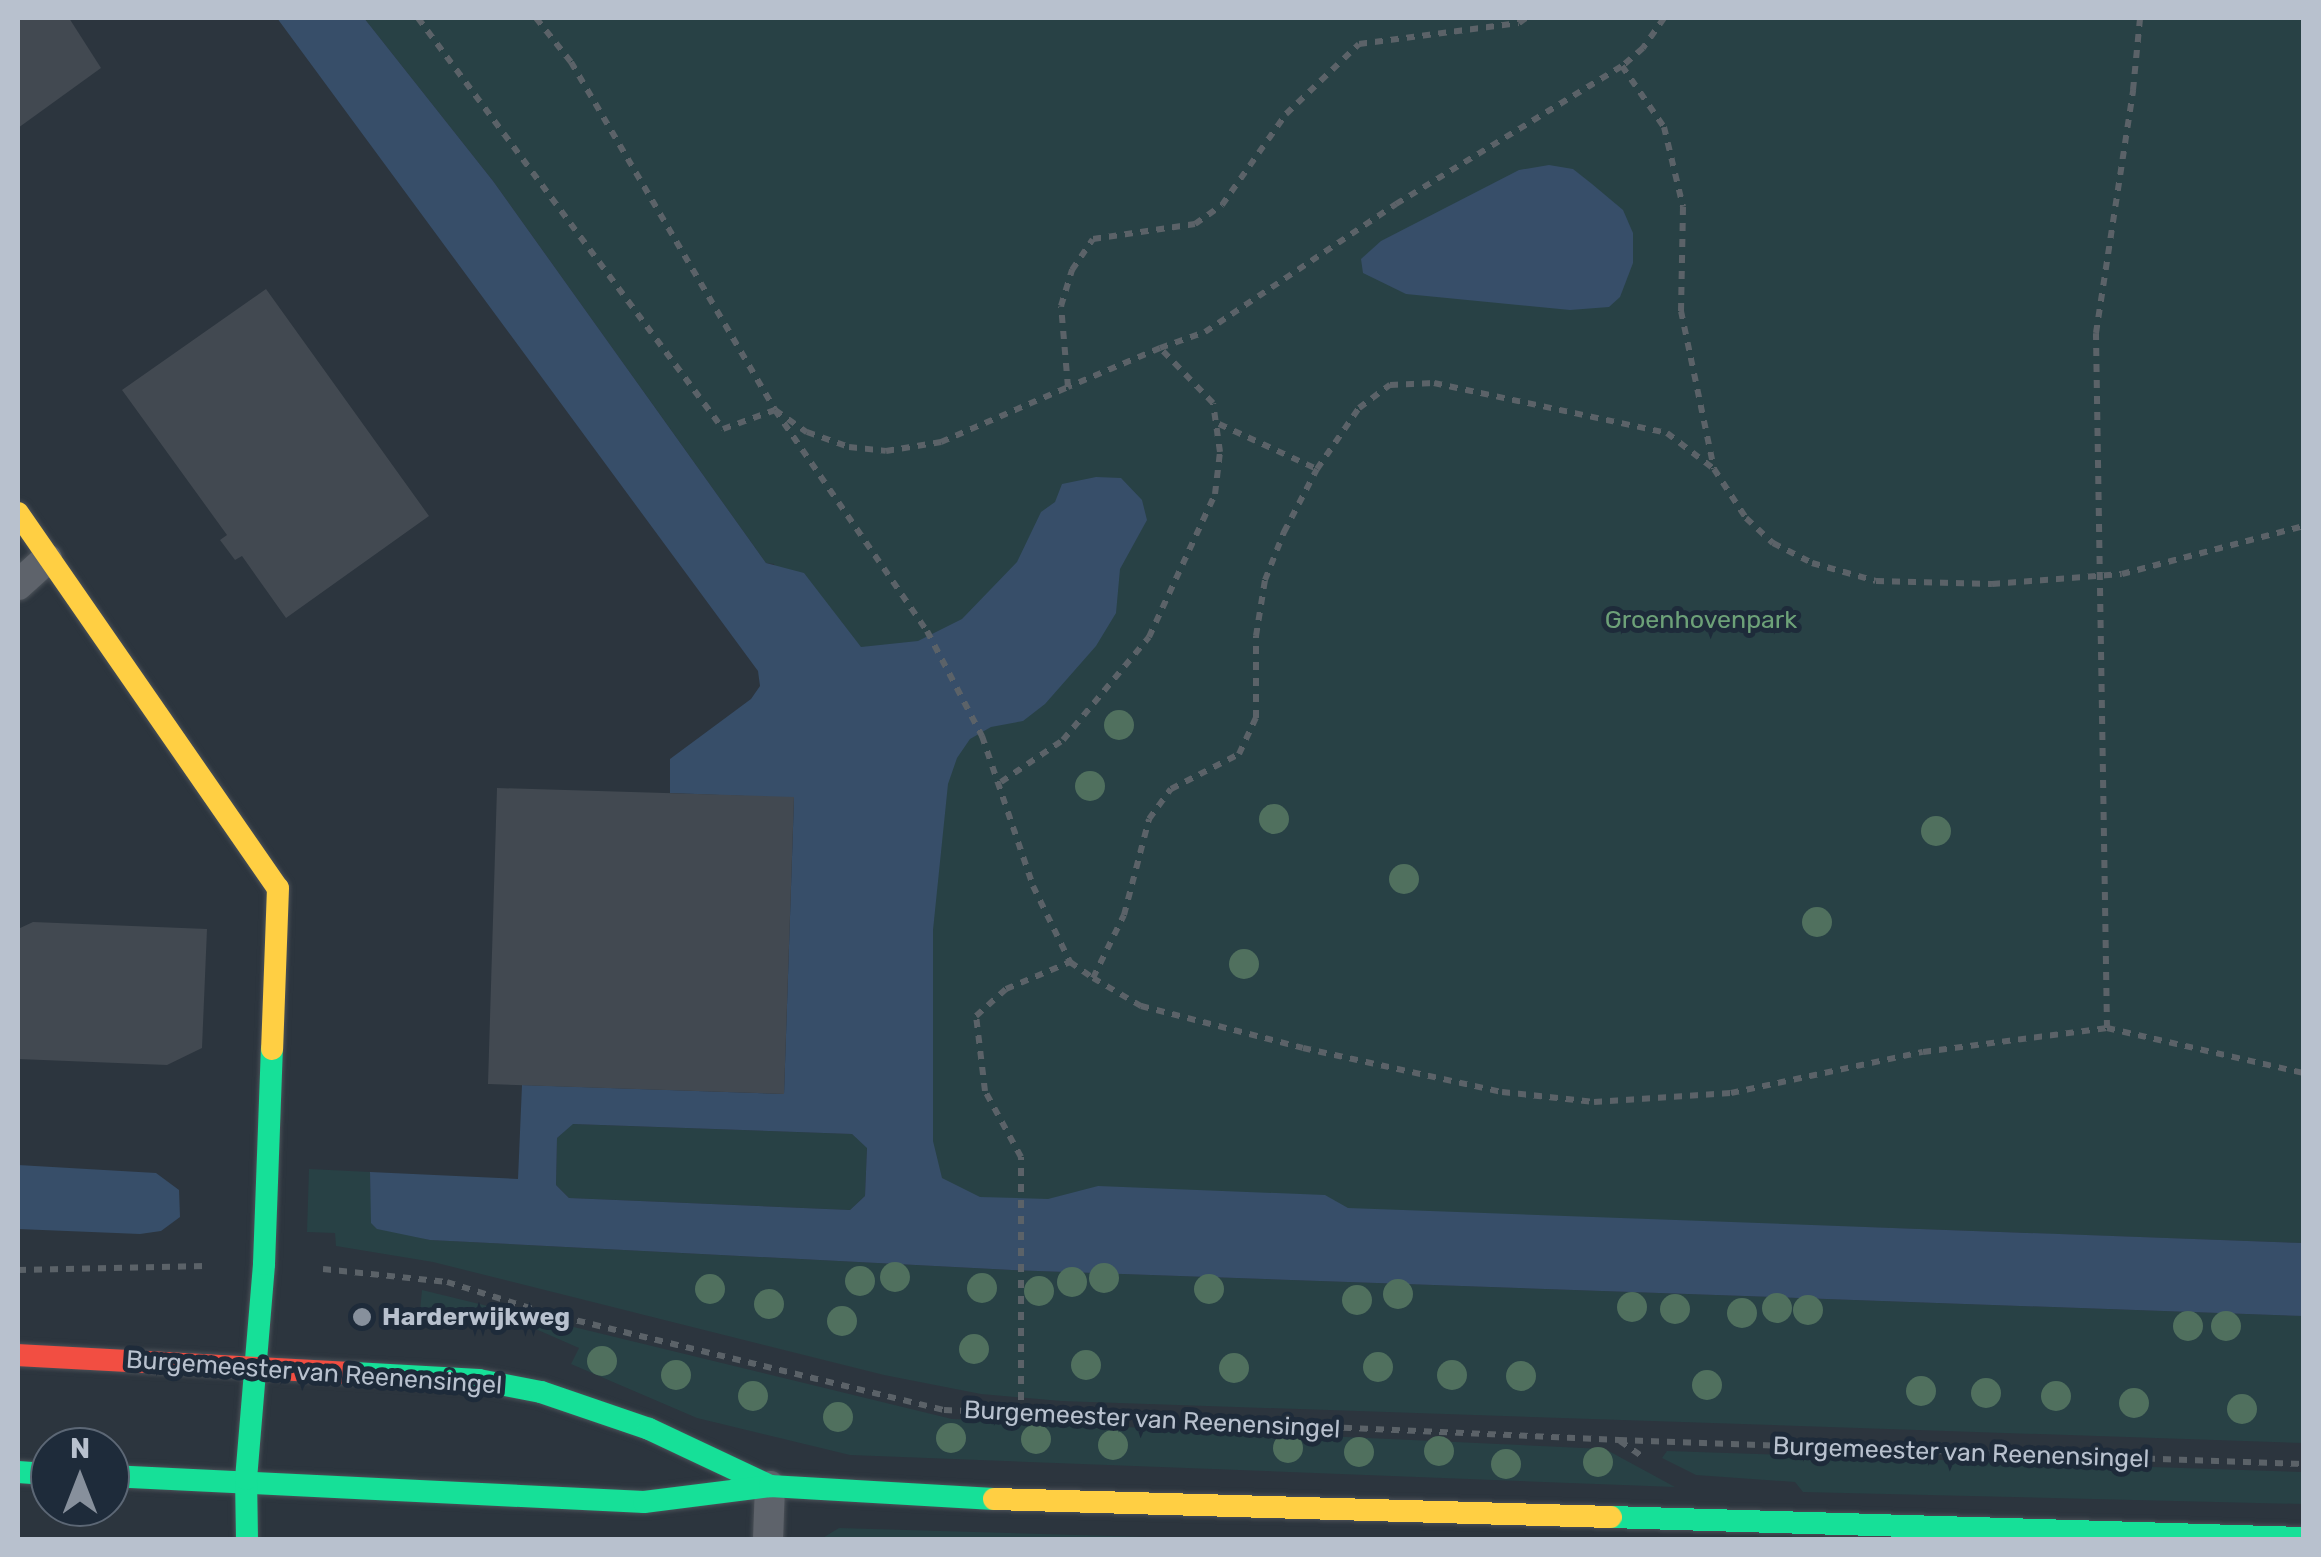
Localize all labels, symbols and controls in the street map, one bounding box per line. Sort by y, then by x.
park label: Groenhovenpark [1605,605,1797,635]
place label: Harderwijkweg [382,1302,570,1332]
marker: Harderwijkweg [351,1306,373,1328]
street label: Burgemeester van Reenensingel [124,1345,504,1401]
street label: Burgemeester van Reenensingel [962,1395,1342,1445]
north arrow [30,1427,130,1527]
street label: Burgemeester van Reenensingel [1772,1431,2150,1475]
text: N [70,1432,90,1465]

